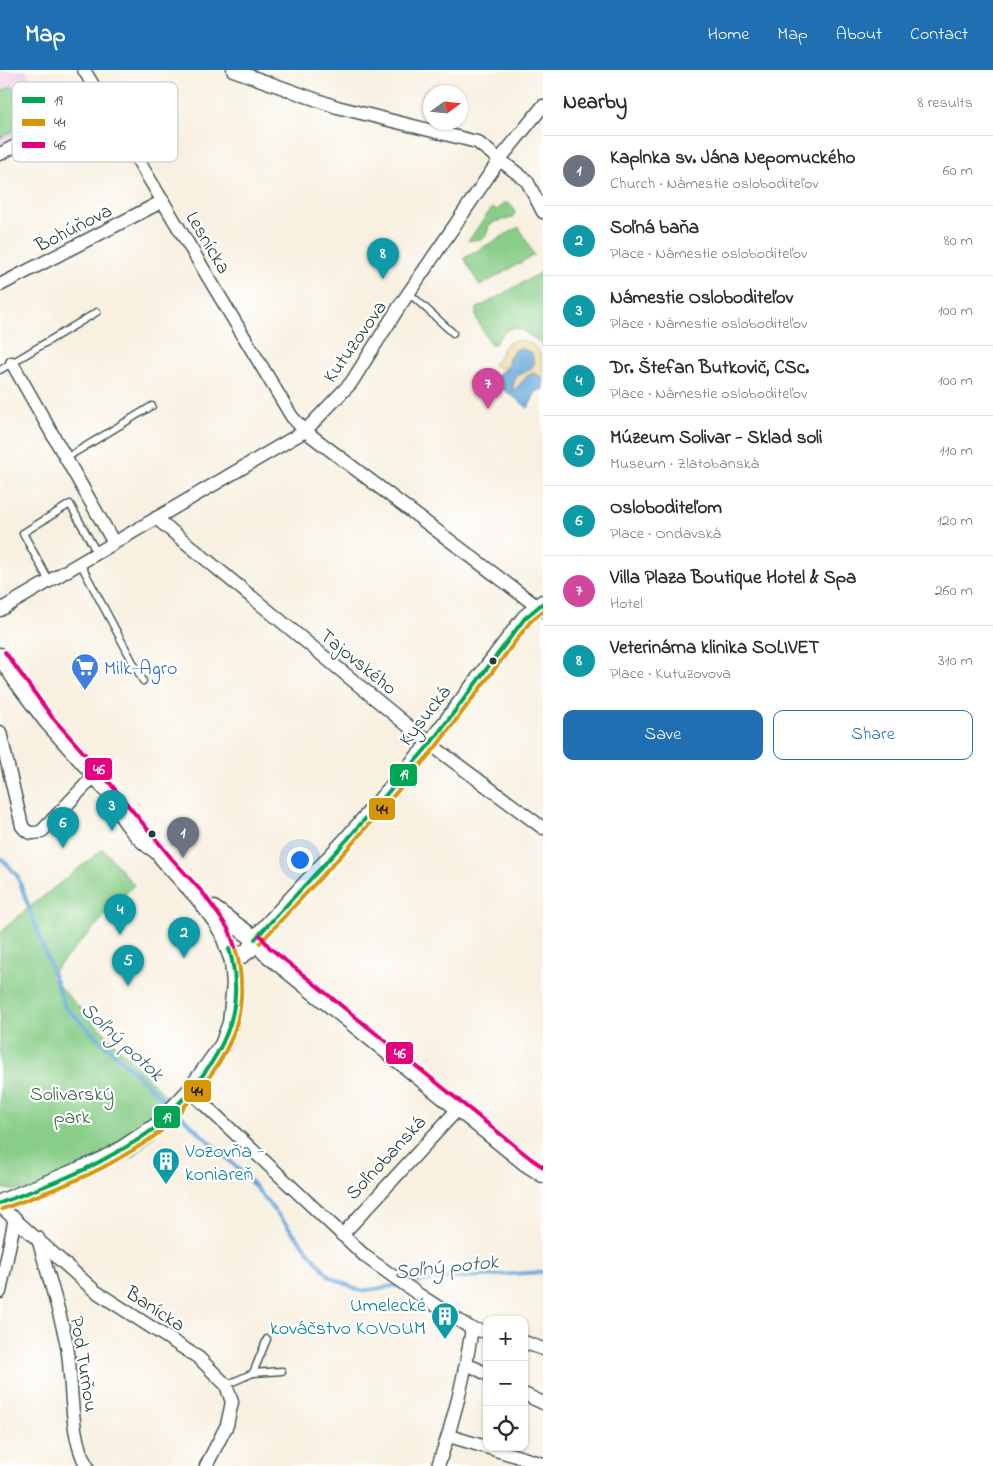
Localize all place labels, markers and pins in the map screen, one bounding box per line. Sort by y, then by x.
pin: 8 [367,238,399,279]
pin: 7 [472,368,504,409]
supermarket icon: Milk-Agro [70,652,100,691]
place label: Milk-Agro [104,655,177,685]
unlabelled marker [488,656,498,666]
pin: 3 [96,790,128,831]
pin: 6 [47,807,79,848]
pin: 1 [167,817,199,858]
unlabelled marker [147,829,157,839]
pin: 4 [104,894,136,935]
pin: 2 [168,917,200,958]
pin: 5 [112,945,144,986]
place label: Vozovňa - koniareň [184,1138,264,1190]
building icon: Vozovňa - koniareň [151,1146,181,1185]
place label: Umelecké kováčstvo KOVOUM [270,1292,426,1344]
building icon: Umelecké kováčstvo KOVOUM [430,1301,460,1340]

